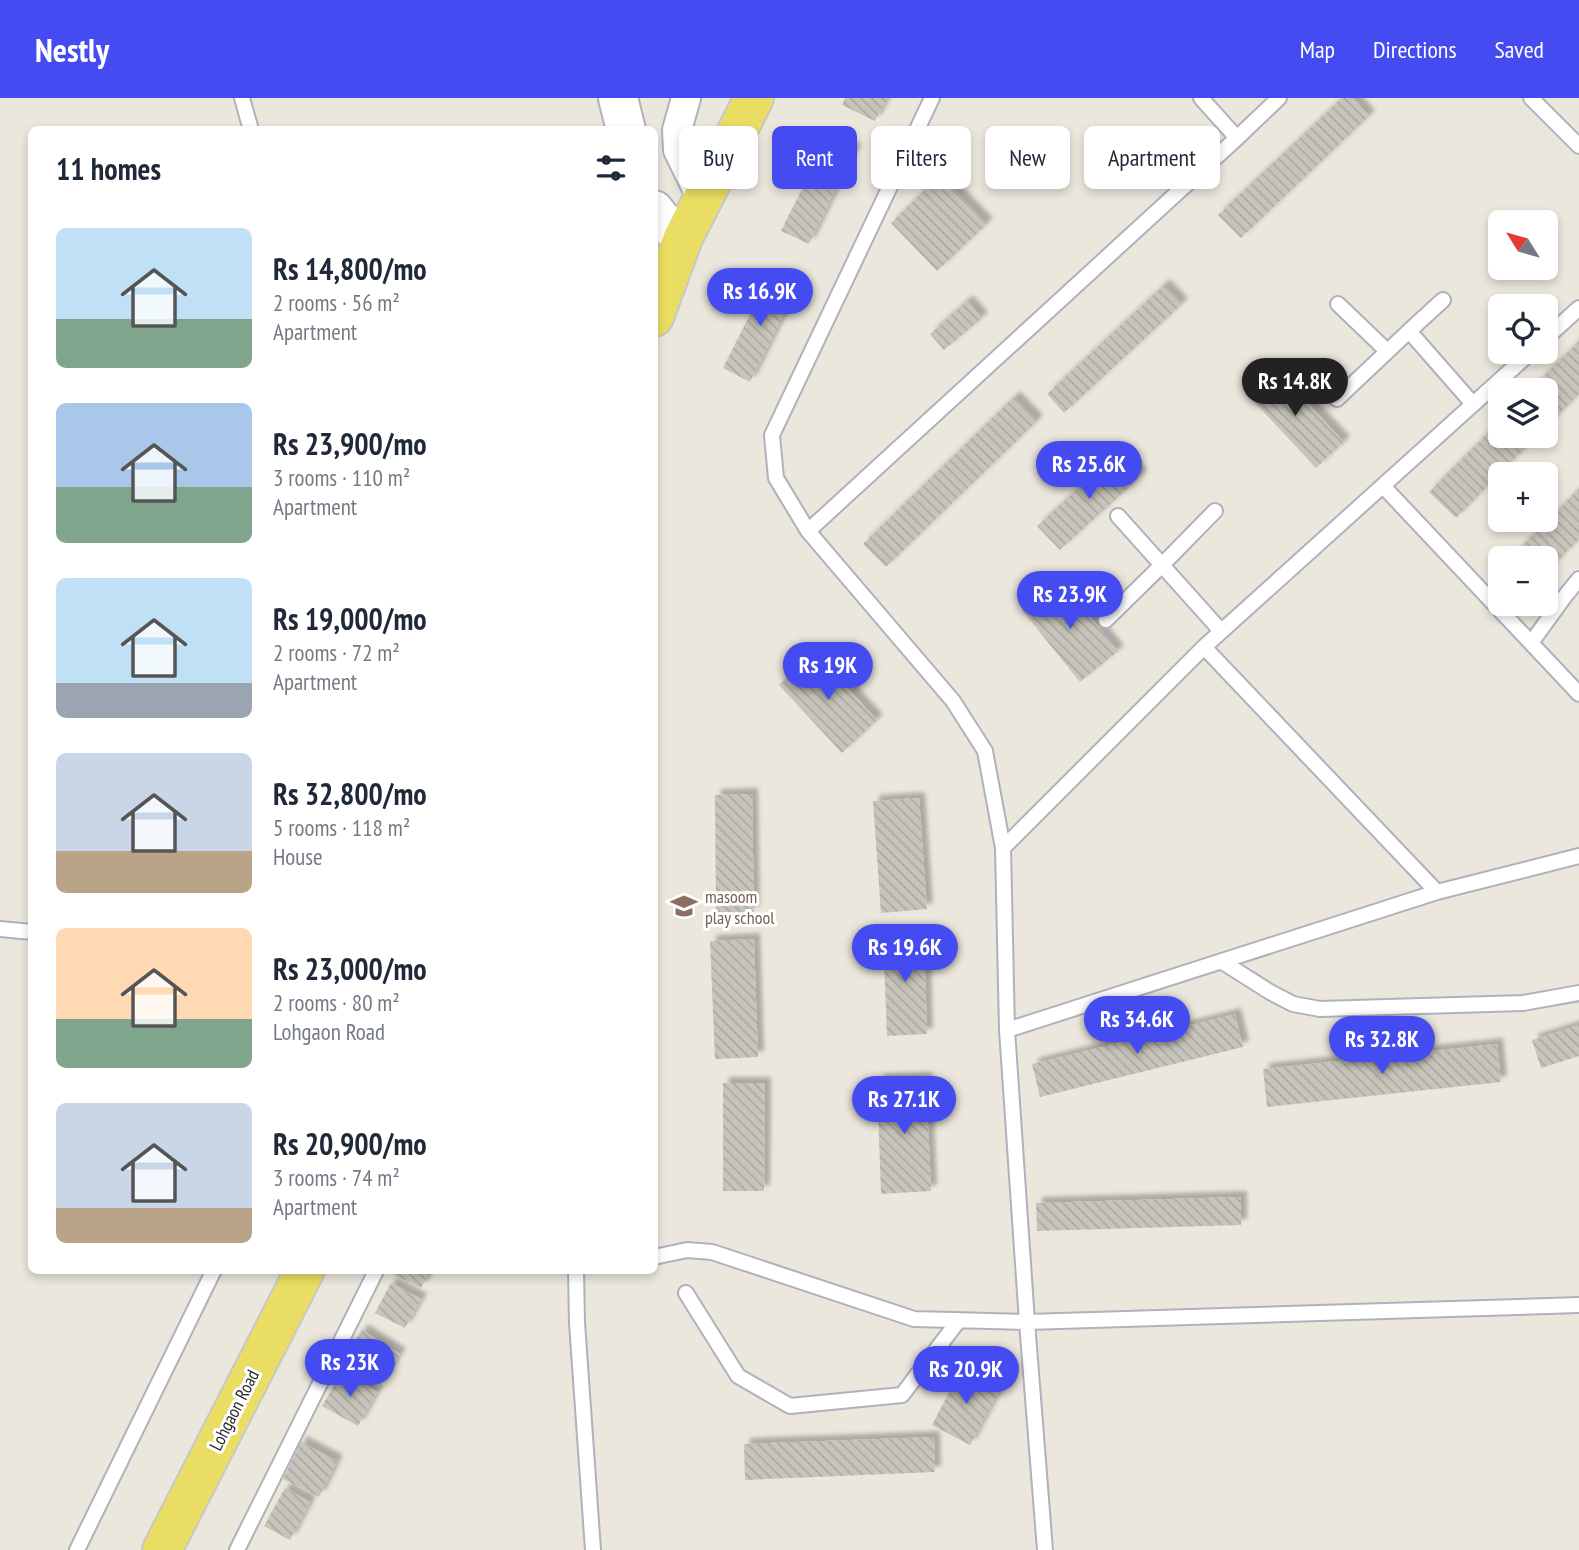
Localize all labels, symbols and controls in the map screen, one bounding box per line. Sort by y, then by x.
text: Nestly [35,28,109,71]
text: Map [1300,34,1335,65]
text: Directions [1373,34,1457,65]
text: Saved [1495,34,1544,65]
chip: Buy [679,126,758,189]
chip: Rent [772,126,857,189]
chip: Filters [871,126,971,189]
chip: New [985,126,1070,189]
chip: Apartment [1084,126,1220,189]
text: 11 homes [56,149,161,188]
icon: filters [592,149,630,187]
north arrow [1488,210,1558,280]
map controls [1488,210,1558,616]
text: Rs 14,800/mo [273,249,427,288]
icon: home [112,256,196,340]
pin: Rs 16.9K [688,268,832,328]
text: Rs 16.9K [723,276,797,305]
text: 2 rooms · 56 m² [273,288,400,317]
button: locate [1488,294,1558,364]
text: Apartment [273,317,357,346]
pin: Rs 14.8K [1223,358,1367,418]
text: Rs 14.8K [1258,366,1332,395]
button: layers [1488,378,1558,448]
text: Rs 23,900/mo [273,424,427,463]
icon: home [112,431,196,515]
pin: Rs 25.6K [1017,442,1161,501]
text: Rs 25.6K [1052,449,1126,478]
button: + [1488,462,1558,532]
text: 3 rooms · 110 m² [273,463,410,492]
text: Apartment [273,492,357,521]
button: − [1488,546,1558,616]
pin: Rs 23.9K [998,572,1142,631]
text: Rs 23.9K [1033,579,1107,608]
text: Rs 19,000/mo [273,599,427,638]
icon: home [112,606,196,690]
text: 2 rooms · 72 m² [273,638,400,667]
pin: Rs 19K [771,642,885,702]
text: Rs 19K [799,650,857,679]
text: Apartment [273,667,357,696]
text: Rs 32,800/mo [273,774,427,813]
icon: home [112,781,196,865]
text: 5 rooms · 118 m² [273,813,410,842]
text: House [273,842,323,871]
place label: masoom play school [705,885,775,929]
school or university icon: masoom play school [669,891,699,921]
pin: Rs 19.6K [833,924,977,984]
text: Rs 19.6K [868,932,942,961]
text: Rs 23,000/mo [273,949,427,988]
icon: home [112,956,196,1040]
text: 2 rooms · 80 m² [273,988,400,1017]
pin: Rs 34.6K [1065,996,1209,1056]
text: Rs 34.6K [1100,1004,1174,1033]
pin: Rs 32.8K [1310,1016,1454,1076]
text: Lohgaon Road [273,1017,385,1046]
text: Rs 32.8K [1345,1024,1419,1053]
pin: Rs 27.1K [832,1076,976,1136]
text: Rs 27.1K [868,1084,940,1113]
text: Rs 20,900/mo [273,1124,427,1163]
icon: home [112,1131,196,1215]
text: 3 rooms · 74 m² [273,1163,400,1192]
text: Apartment [273,1192,357,1221]
pin: Rs 23K [293,1340,407,1399]
pin: Rs 20.9K [894,1346,1038,1406]
text: Rs 23K [321,1347,379,1376]
text: Rs 20.9K [929,1354,1003,1383]
street label: Lohgaon Road [204,1366,264,1454]

